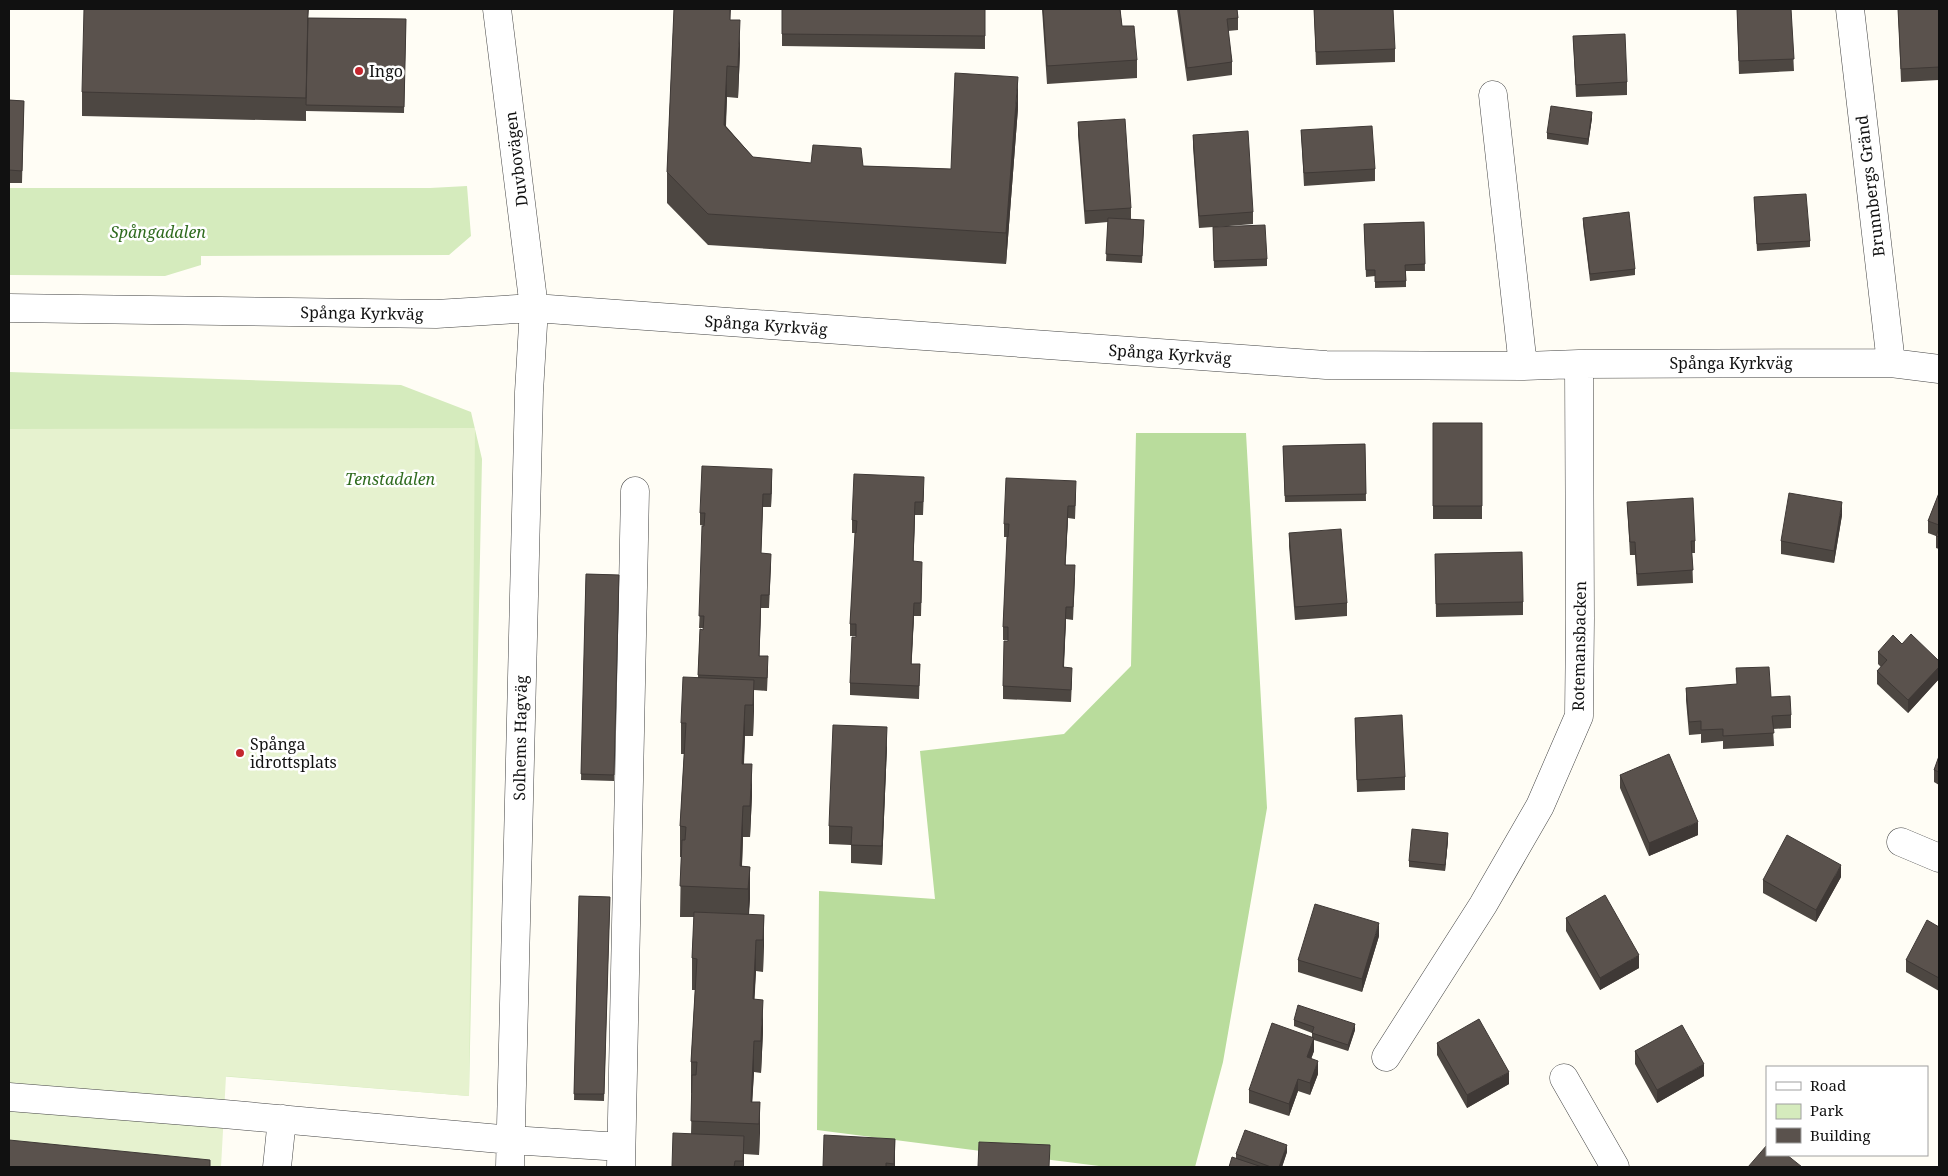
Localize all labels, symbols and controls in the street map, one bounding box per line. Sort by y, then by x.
place label: Ingo [369,60,403,82]
marker: Ingo [353,65,365,77]
street label: Duvbovägen [499,110,533,208]
street label: Brunnbergs Gränd [1850,114,1890,258]
park label: Spångadalen [110,221,206,243]
street label: Spånga Kyrkväg [300,301,424,325]
street label: Spånga Kyrkväg [704,310,829,340]
street label: Spånga Kyrkväg [1108,339,1233,369]
street label: Spånga Kyrkväg [1669,352,1793,374]
park label: Tenstadalen [345,468,436,490]
street label: Rotemansbacken [1567,581,1591,711]
street label: Solhems Hagväg [508,675,532,801]
place label: Spånga idrottsplats [250,733,337,773]
marker: Spånga idrottsplats [234,747,246,759]
legend [1766,1066,1928,1156]
text: Road [1810,1075,1846,1095]
text: Park [1810,1100,1844,1120]
text: Building [1810,1125,1871,1145]

